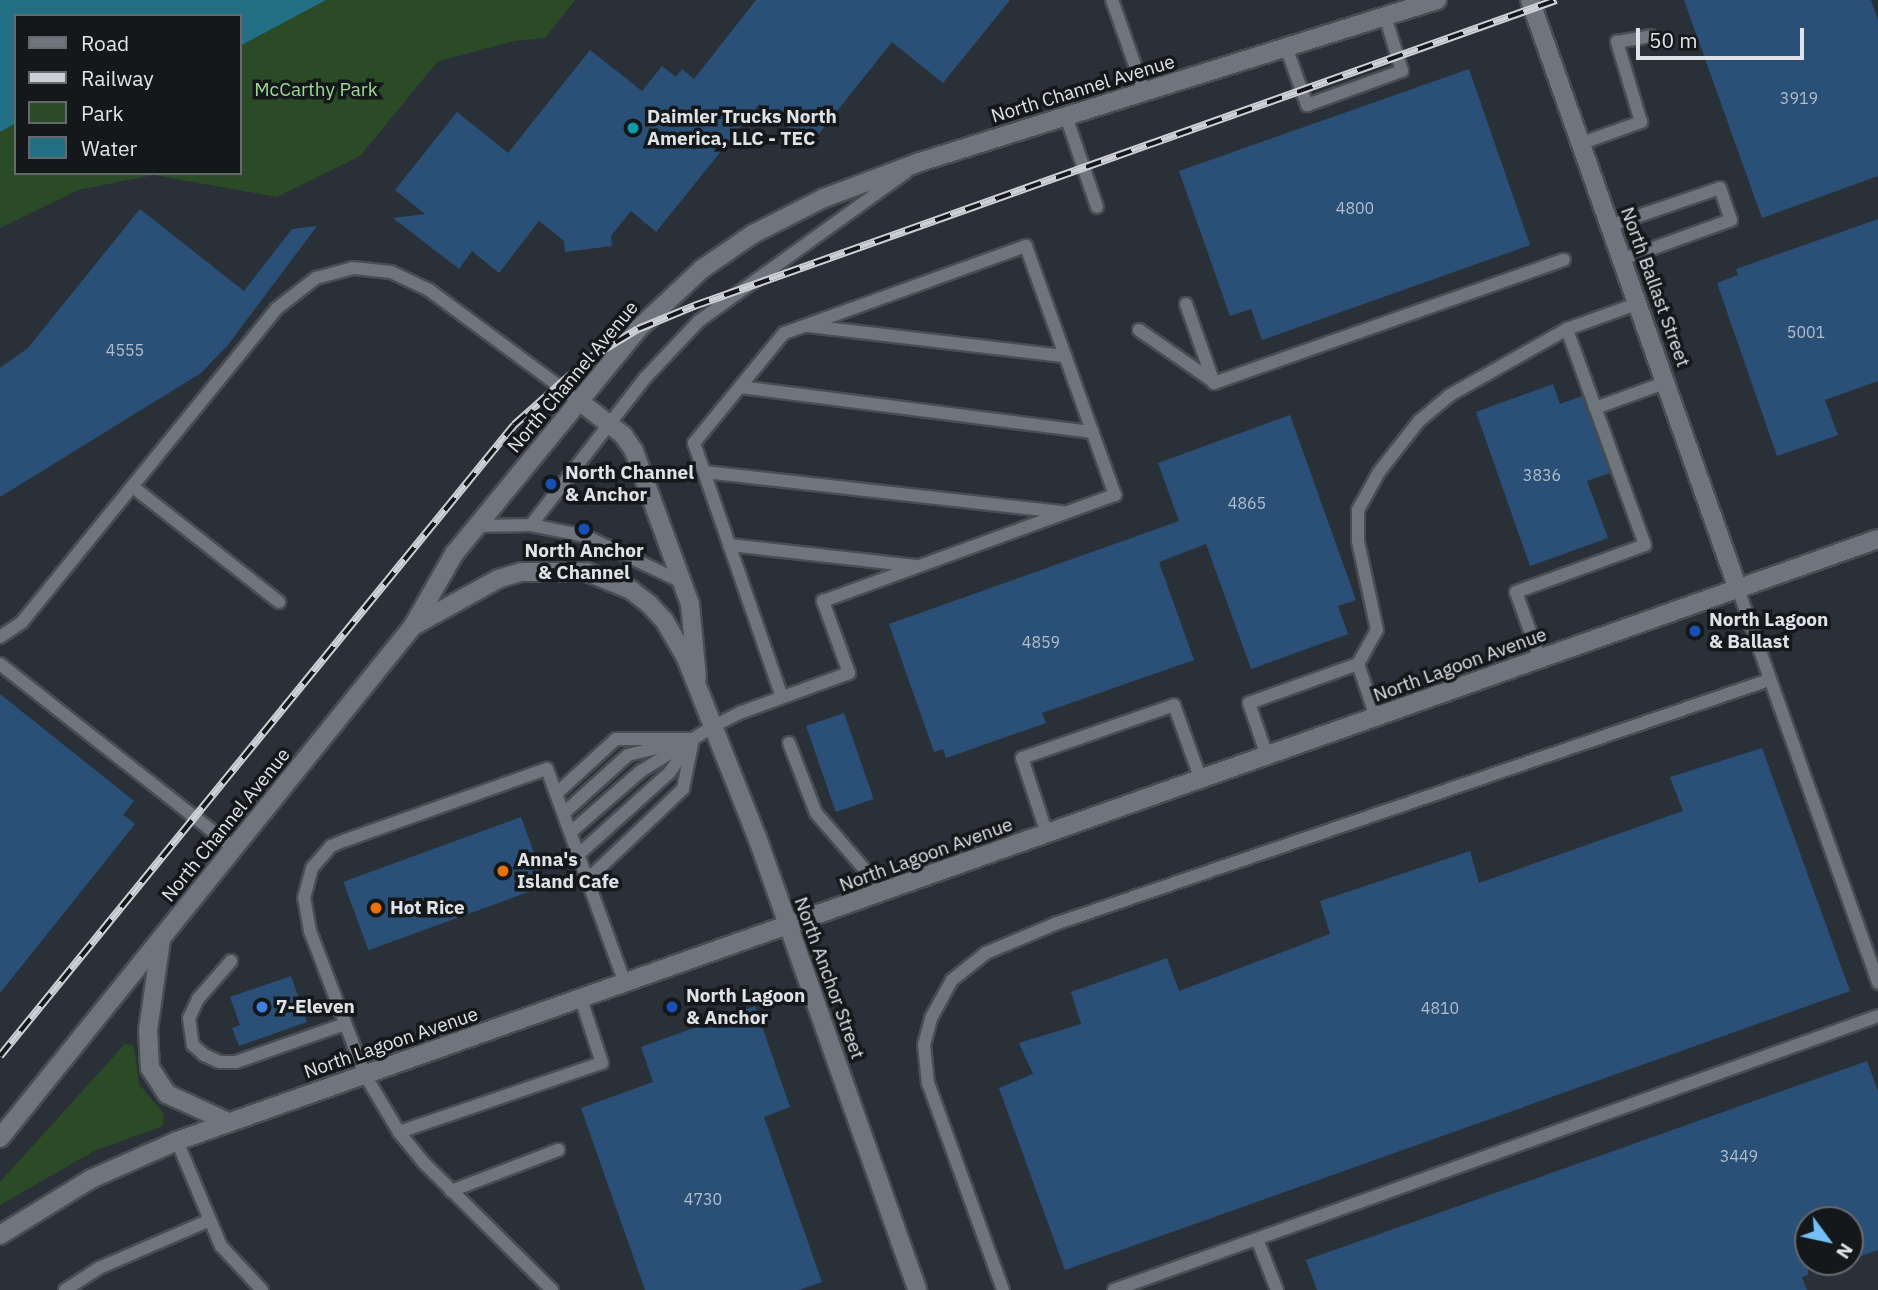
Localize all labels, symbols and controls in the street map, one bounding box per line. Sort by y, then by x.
legend [14,14,242,175]
scale bar [1640,14,1808,58]
text: 50 m [1649,26,1698,54]
text: Road [81,29,129,57]
street label: North Channel Avenue [988,50,1178,128]
text: Railway [81,64,154,92]
park label: McCarthy Park [254,79,378,101]
house number: 3919 [1780,88,1818,108]
text: Park [81,99,124,127]
place label: Daimler Trucks North America, LLC - TEC [647,106,837,150]
marker: Daimler Trucks North America, LLC - TEC [625,120,641,136]
text: Water [81,134,137,162]
house number: 4800 [1336,198,1374,218]
street label: North Ballast Street [1615,204,1695,370]
street label: North Channel Avenue [503,297,643,457]
house number: 5001 [1787,322,1825,342]
house number: 4555 [106,340,144,360]
place label: North Channel & Anchor [565,462,694,506]
house number: 3836 [1523,465,1561,485]
marker: North Channel & Anchor [543,476,559,492]
house number: 4865 [1228,493,1266,513]
marker: North Anchor & Channel [576,521,592,537]
place label: North Anchor & Channel [524,540,644,584]
place label: North Lagoon & Ballast [1709,609,1828,653]
street label: North Lagoon Avenue [1370,623,1550,707]
marker: North Lagoon & Ballast [1687,623,1703,639]
house number: 4859 [1022,632,1060,652]
street label: North Channel Avenue [157,744,295,906]
street label: North Lagoon Avenue [836,813,1016,897]
place label: Anna's Island Cafe [517,849,619,893]
marker: Anna's Island Cafe [495,863,511,879]
street label: North Anchor Street [789,894,869,1062]
place label: Hot Rice [390,897,465,919]
marker: Hot Rice [368,900,384,916]
place label: North Lagoon & Anchor [686,985,805,1029]
place label: 7-Eleven [276,996,355,1018]
house number: 4810 [1421,998,1459,1018]
marker: 7-Eleven [254,999,270,1015]
marker: North Lagoon & Anchor [664,999,680,1015]
street label: North Lagoon Avenue [301,1002,481,1084]
house number: 3449 [1720,1146,1758,1166]
house number: 4730 [684,1189,722,1209]
north arrow [1794,1206,1864,1276]
text: N [1831,1239,1859,1264]

